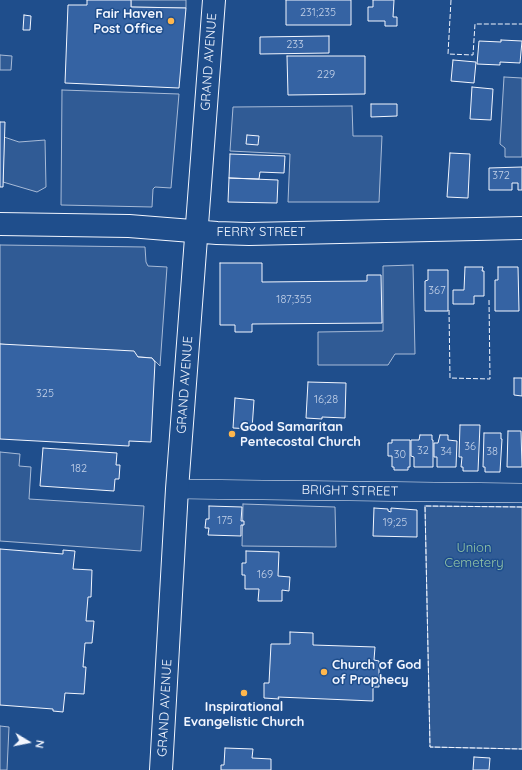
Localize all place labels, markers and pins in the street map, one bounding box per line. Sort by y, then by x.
place label: Fair Haven Post Office [93,6,163,37]
marker: Fair Haven Post Office [166,16,176,26]
place label: Good Samaritan Pentecostal Church [240,419,361,450]
marker: Good Samaritan Pentecostal Church [227,429,237,439]
place label: Church of God of Prophecy [332,657,422,688]
marker: Church of God of Prophecy [319,667,329,677]
marker: Inspirational Evangelistic Church [239,688,249,698]
place label: Inspirational Evangelistic Church [184,699,304,730]

